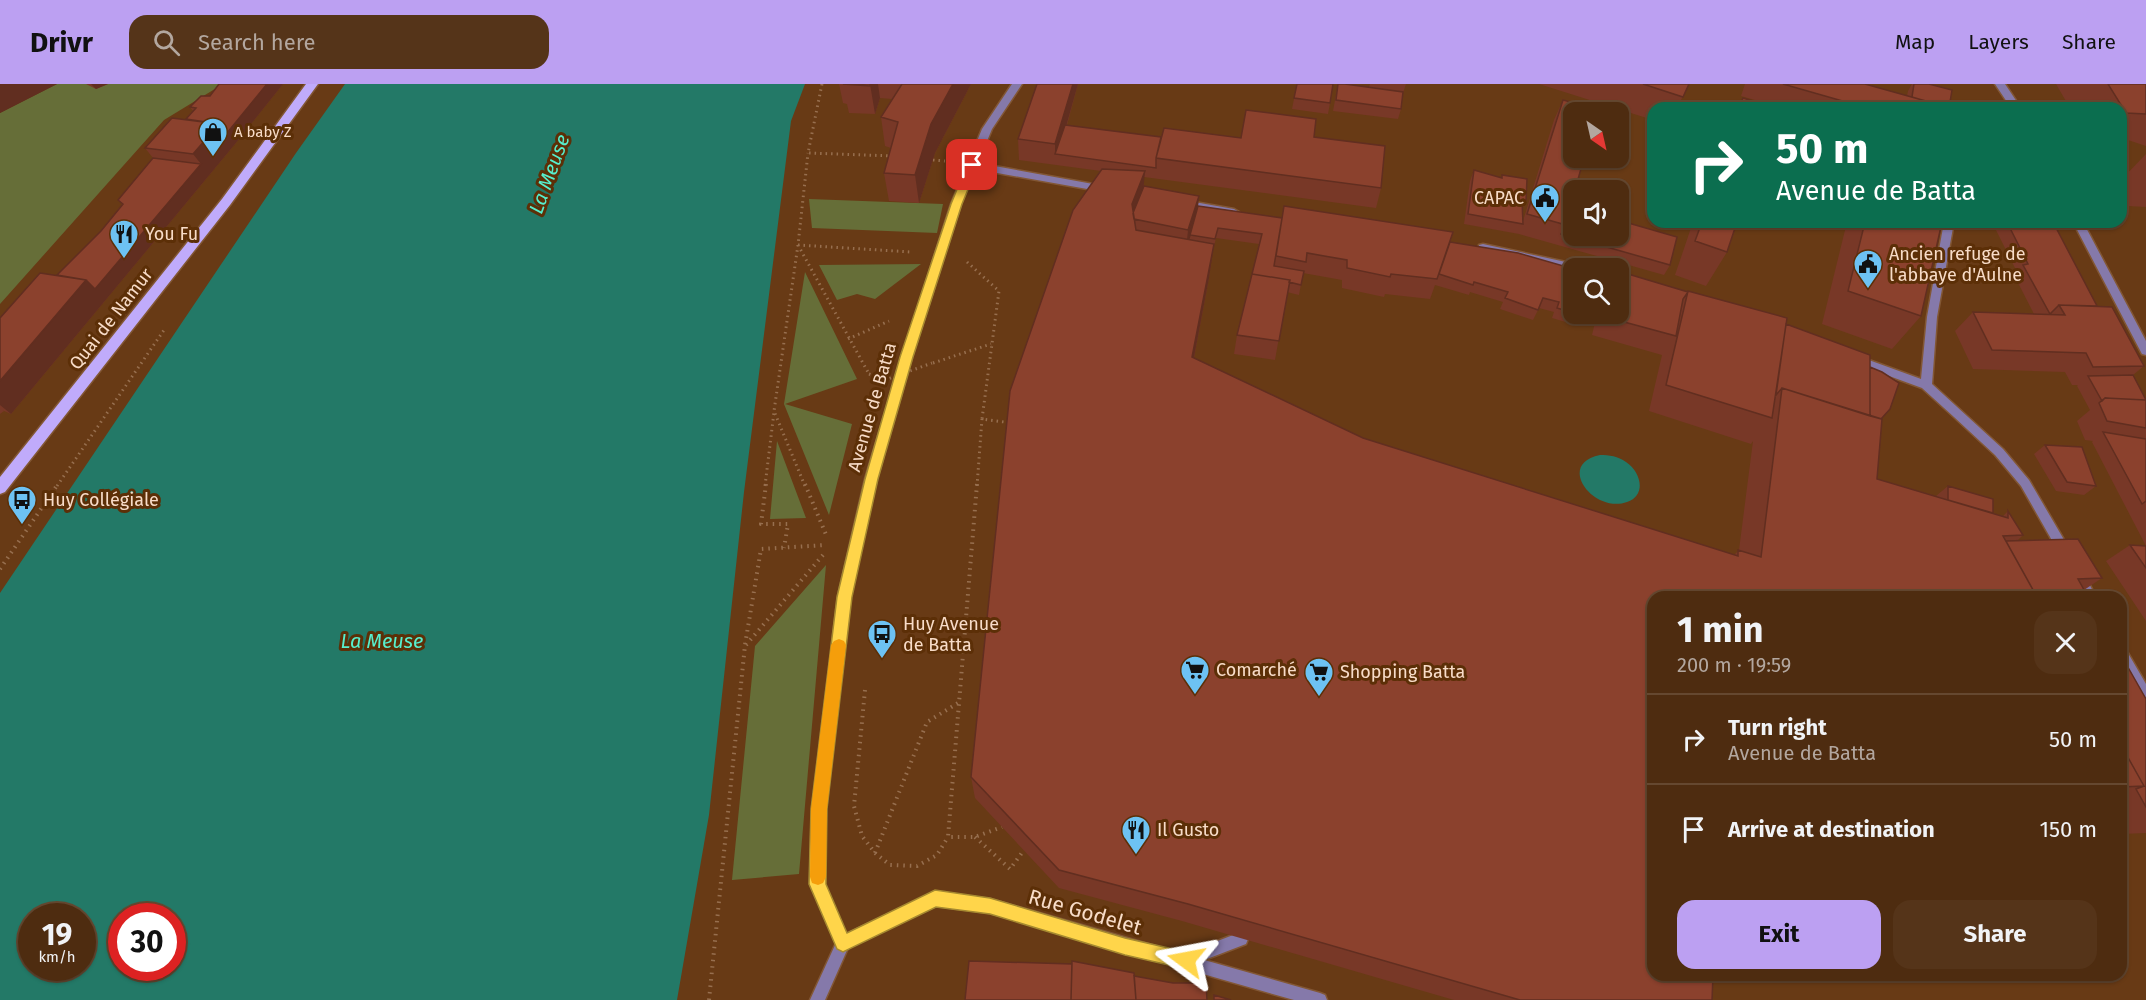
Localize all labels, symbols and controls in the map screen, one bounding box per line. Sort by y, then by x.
search box [129,15,549,69]
text: Drivr [30,26,93,59]
icon: search [150,26,183,59]
text: Search here [198,29,315,56]
text: Map [1895,29,1935,55]
text: Layers [1968,29,2029,55]
text: Share [2062,29,2116,55]
north arrow [1563,102,1629,168]
map controls [1563,102,1629,324]
shop icon: A baby Z [197,116,229,158]
place label: A baby Z [234,123,292,141]
text: 50 m [1776,124,1869,174]
icon: right [1677,126,1755,204]
water label: La Meuse [524,131,574,217]
pin [946,139,997,190]
icon: arrive [955,148,988,181]
text: Avenue de Batta [1776,175,1976,207]
button: sound [1563,180,1629,246]
public building icon: CAPAC [1529,182,1561,224]
place label: CAPAC [1474,187,1524,209]
restaurant icon: You Fu [108,218,140,260]
place label: You Fu [145,223,198,245]
place label: Ancien refuge de l'abbaye d'Aulne [1889,243,2026,286]
public building icon: Ancien refuge de l'abbaye d'Aulne [1852,248,1884,290]
button: search [1563,258,1629,324]
street label: Quai de Namur [65,264,158,374]
street label: Avenue de Batta [843,340,901,474]
bus stop icon: Huy Collégiale [6,484,38,526]
place label: Huy Collégiale [43,489,159,511]
text: 1 min [1677,608,1764,652]
button: close [2034,611,2097,674]
place label: Huy Avenue de Batta [903,613,999,656]
bus stop icon: Huy Avenue de Batta [866,618,898,660]
water label: La Meuse [341,629,423,653]
text: 200 m · 19:59 [1677,653,1791,677]
supermarket icon: Comarché [1179,654,1211,696]
supermarket icon: Shopping Batta [1303,656,1335,698]
place label: Comarché [1216,659,1297,681]
place label: Shopping Batta [1340,661,1465,683]
text: Turn right [1728,714,1827,741]
icon: right [1677,723,1710,756]
text: 50 m [2049,726,2097,753]
text: Avenue de Batta [1728,741,1876,765]
icon: arrive [1677,813,1710,846]
restaurant icon: Il Gusto [1120,814,1152,856]
text: Arrive at destination [1728,816,1935,843]
text: 150 m [2039,816,2097,843]
place label: Il Gusto [1157,819,1219,841]
street label: Rue Godelet [1025,883,1145,941]
button: Exit [1677,900,1881,969]
button: Share [1893,900,2097,969]
speed limit sign: 30 [108,903,186,981]
text: 19 [42,917,72,953]
position arrow [1154,928,1218,992]
text: km/h [38,948,76,966]

